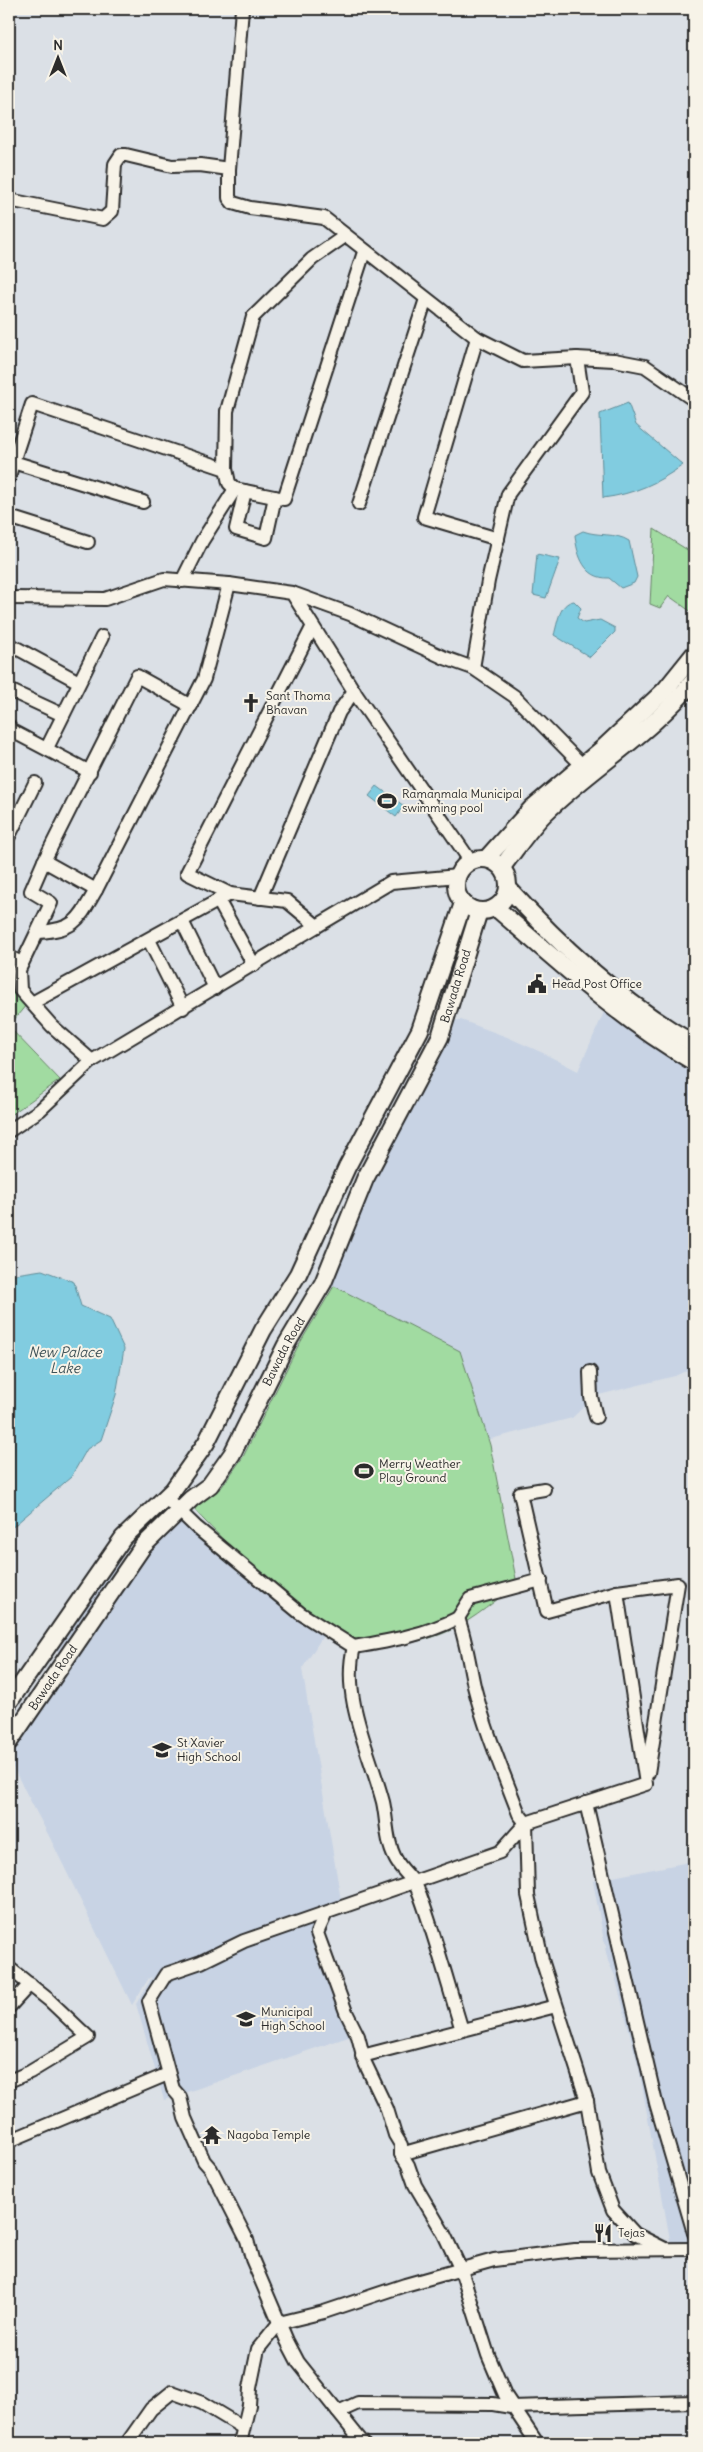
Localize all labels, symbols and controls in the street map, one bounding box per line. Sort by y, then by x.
north arrow [32,32,82,82]
text: N [53,36,63,54]
place label: Sant Thoma Bhavan [266,688,331,717]
church icon: Sant Thoma Bhavan [240,692,262,714]
place label: Ramanmala Municipal swimming pool [402,786,522,815]
sports icon: Ramanmala Municipal swimming pool [376,790,398,812]
street label: Bawada Road [437,948,474,1025]
public building icon: Head Post Office [526,973,548,995]
place label: Head Post Office [552,976,642,991]
street label: Bawada Road [259,1314,308,1388]
water label: New Palace Lake [29,1343,103,1377]
place label: Merry Weather Play Ground [379,1456,461,1485]
sports icon: Merry Weather Play Ground [353,1460,375,1482]
street label: Bawada Road [25,1642,80,1713]
place label: St Xavier High School [177,1735,241,1764]
school or university icon: St Xavier High School [151,1739,173,1761]
place label: Municipal High School [261,2004,325,2033]
school or university icon: Municipal High School [235,2008,257,2030]
temple icon: Nagoba Temple [201,2124,223,2146]
place label: Nagoba Temple [227,2127,310,2142]
restaurant icon: Tejas [592,2222,614,2244]
place label: Tejas [618,2225,645,2240]

